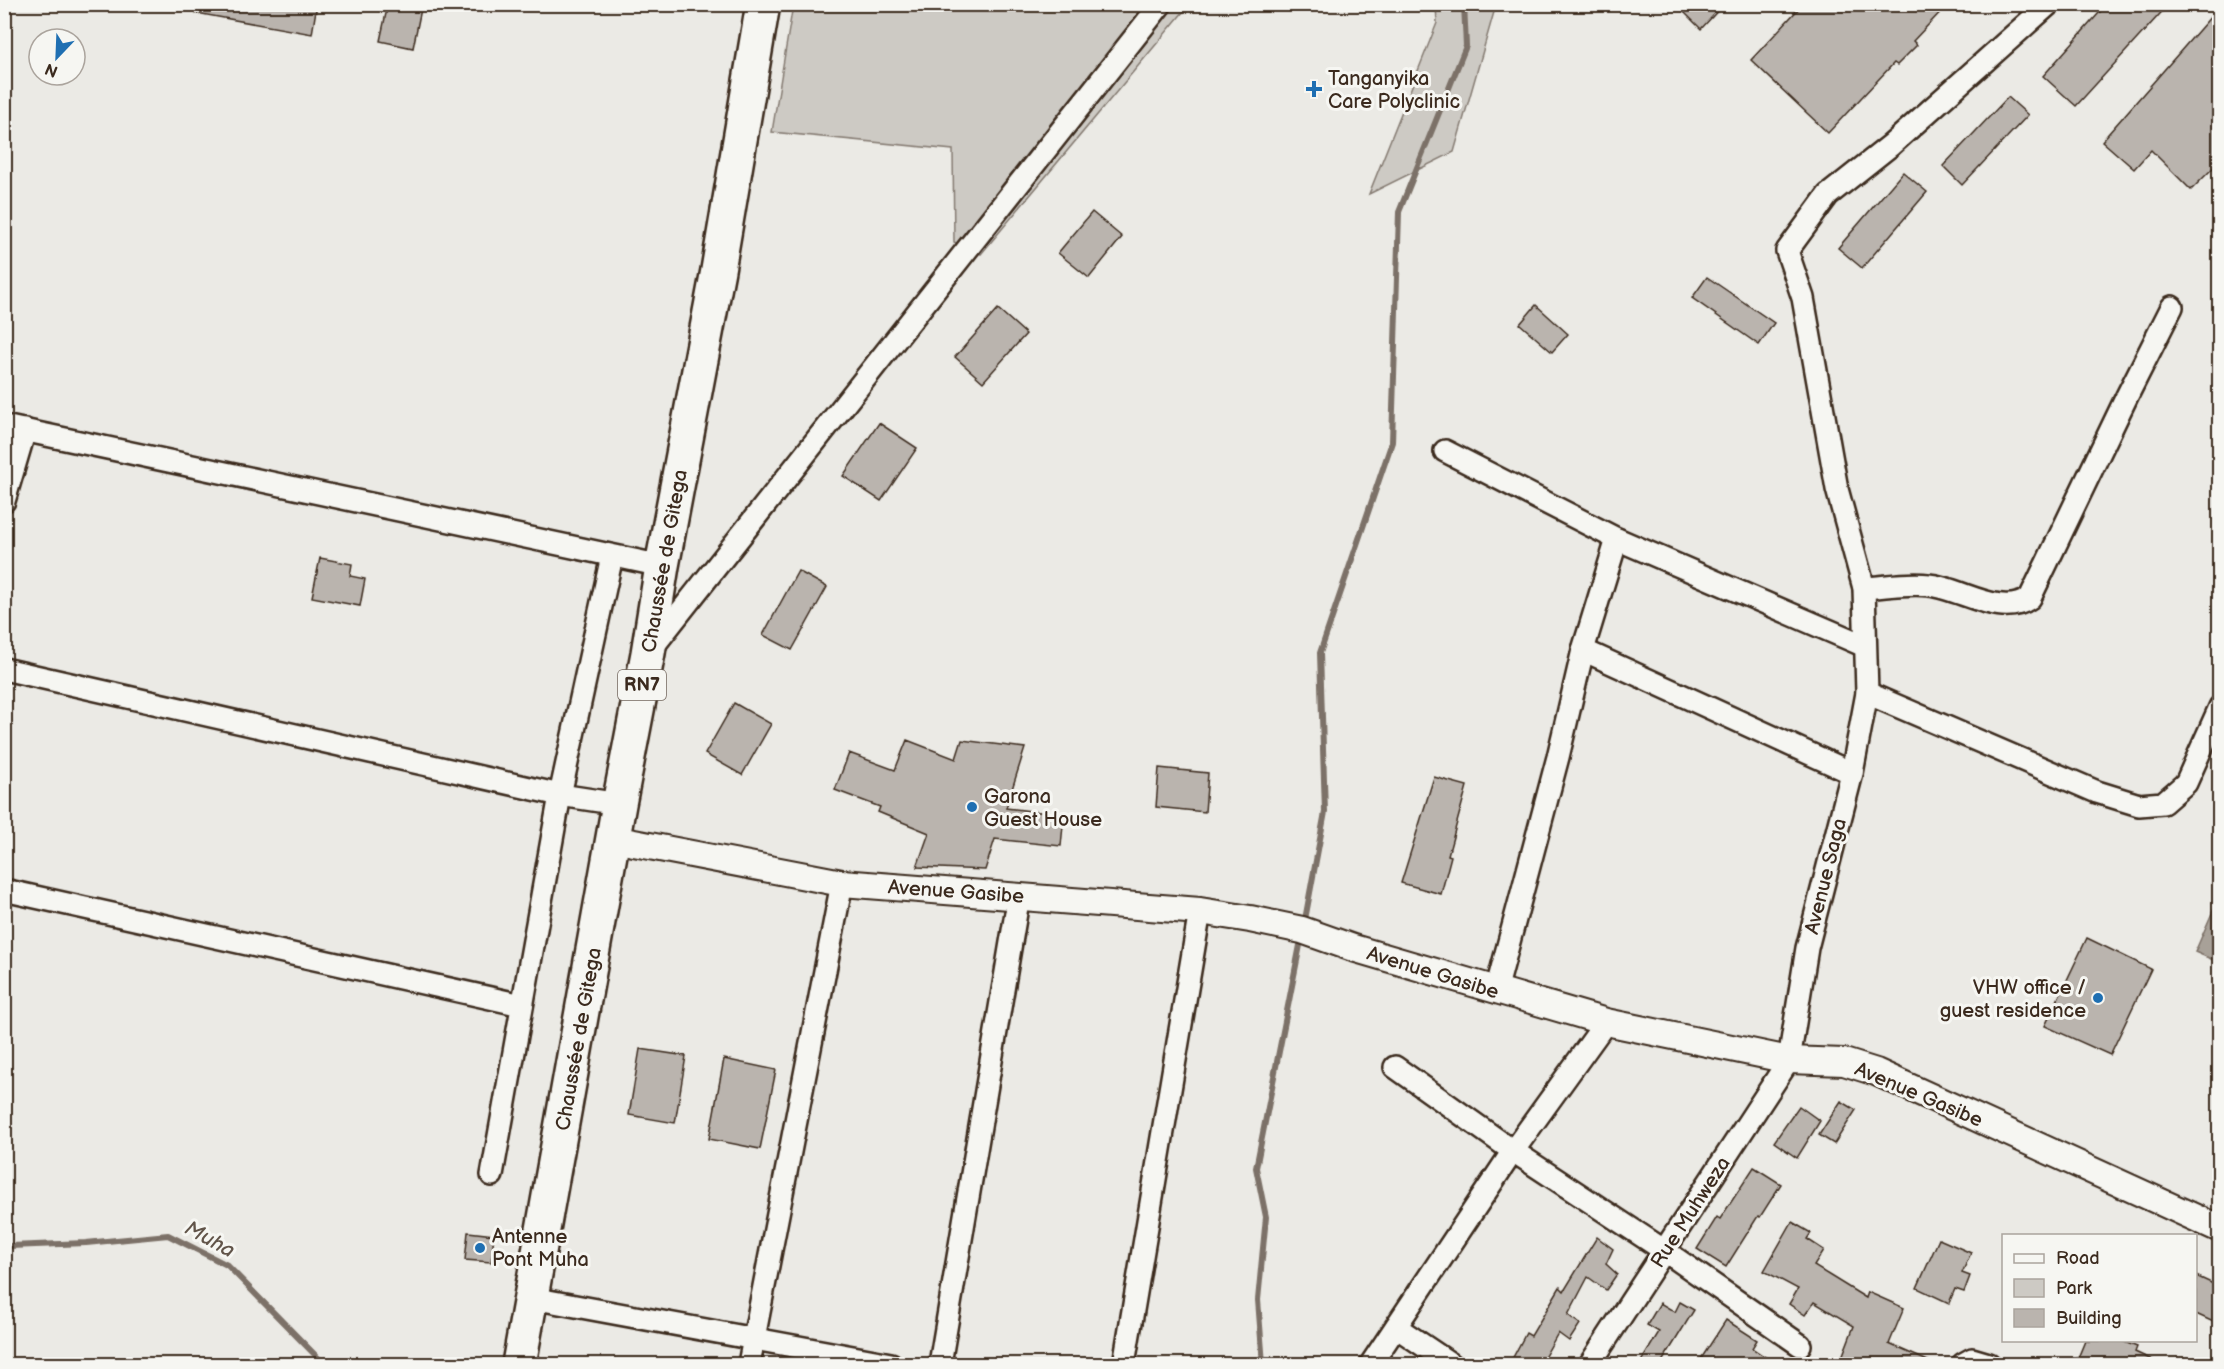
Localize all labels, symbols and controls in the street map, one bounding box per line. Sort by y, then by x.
north arrow [27,27,87,87]
text: N [42,58,61,81]
place label: Tanganyika Care Polyclinic [1328,67,1460,114]
marker: Tanganyika Care Polyclinic [1305,80,1323,98]
street label: Chaussée de Gitega [637,468,693,655]
road number: RN7 [618,670,666,700]
place label: Garona Guest House [984,785,1102,832]
marker: Garona Guest House [965,800,979,814]
street label: Avenue Saga [1800,816,1852,937]
street label: Avenue Gasibe [887,875,1025,909]
street label: Avenue Gasibe [1364,942,1502,1004]
street label: Chaussée de Gitega [551,946,607,1133]
place label: VHW office / guest residence [1940,976,2086,1023]
marker: VHW office / guest residence [2091,991,2105,1005]
street label: Avenue Gasibe [1851,1057,1986,1133]
street label: Rue Muhweza [1646,1152,1736,1273]
water label: Muha [180,1216,239,1263]
place label: Antenne Pont Muha [492,1225,589,1272]
legend [2002,1234,2197,1342]
marker: Antenne Pont Muha [473,1241,487,1255]
text: Road [2056,1248,2100,1269]
text: Park [2056,1278,2092,1299]
text: Building [2056,1308,2122,1329]

